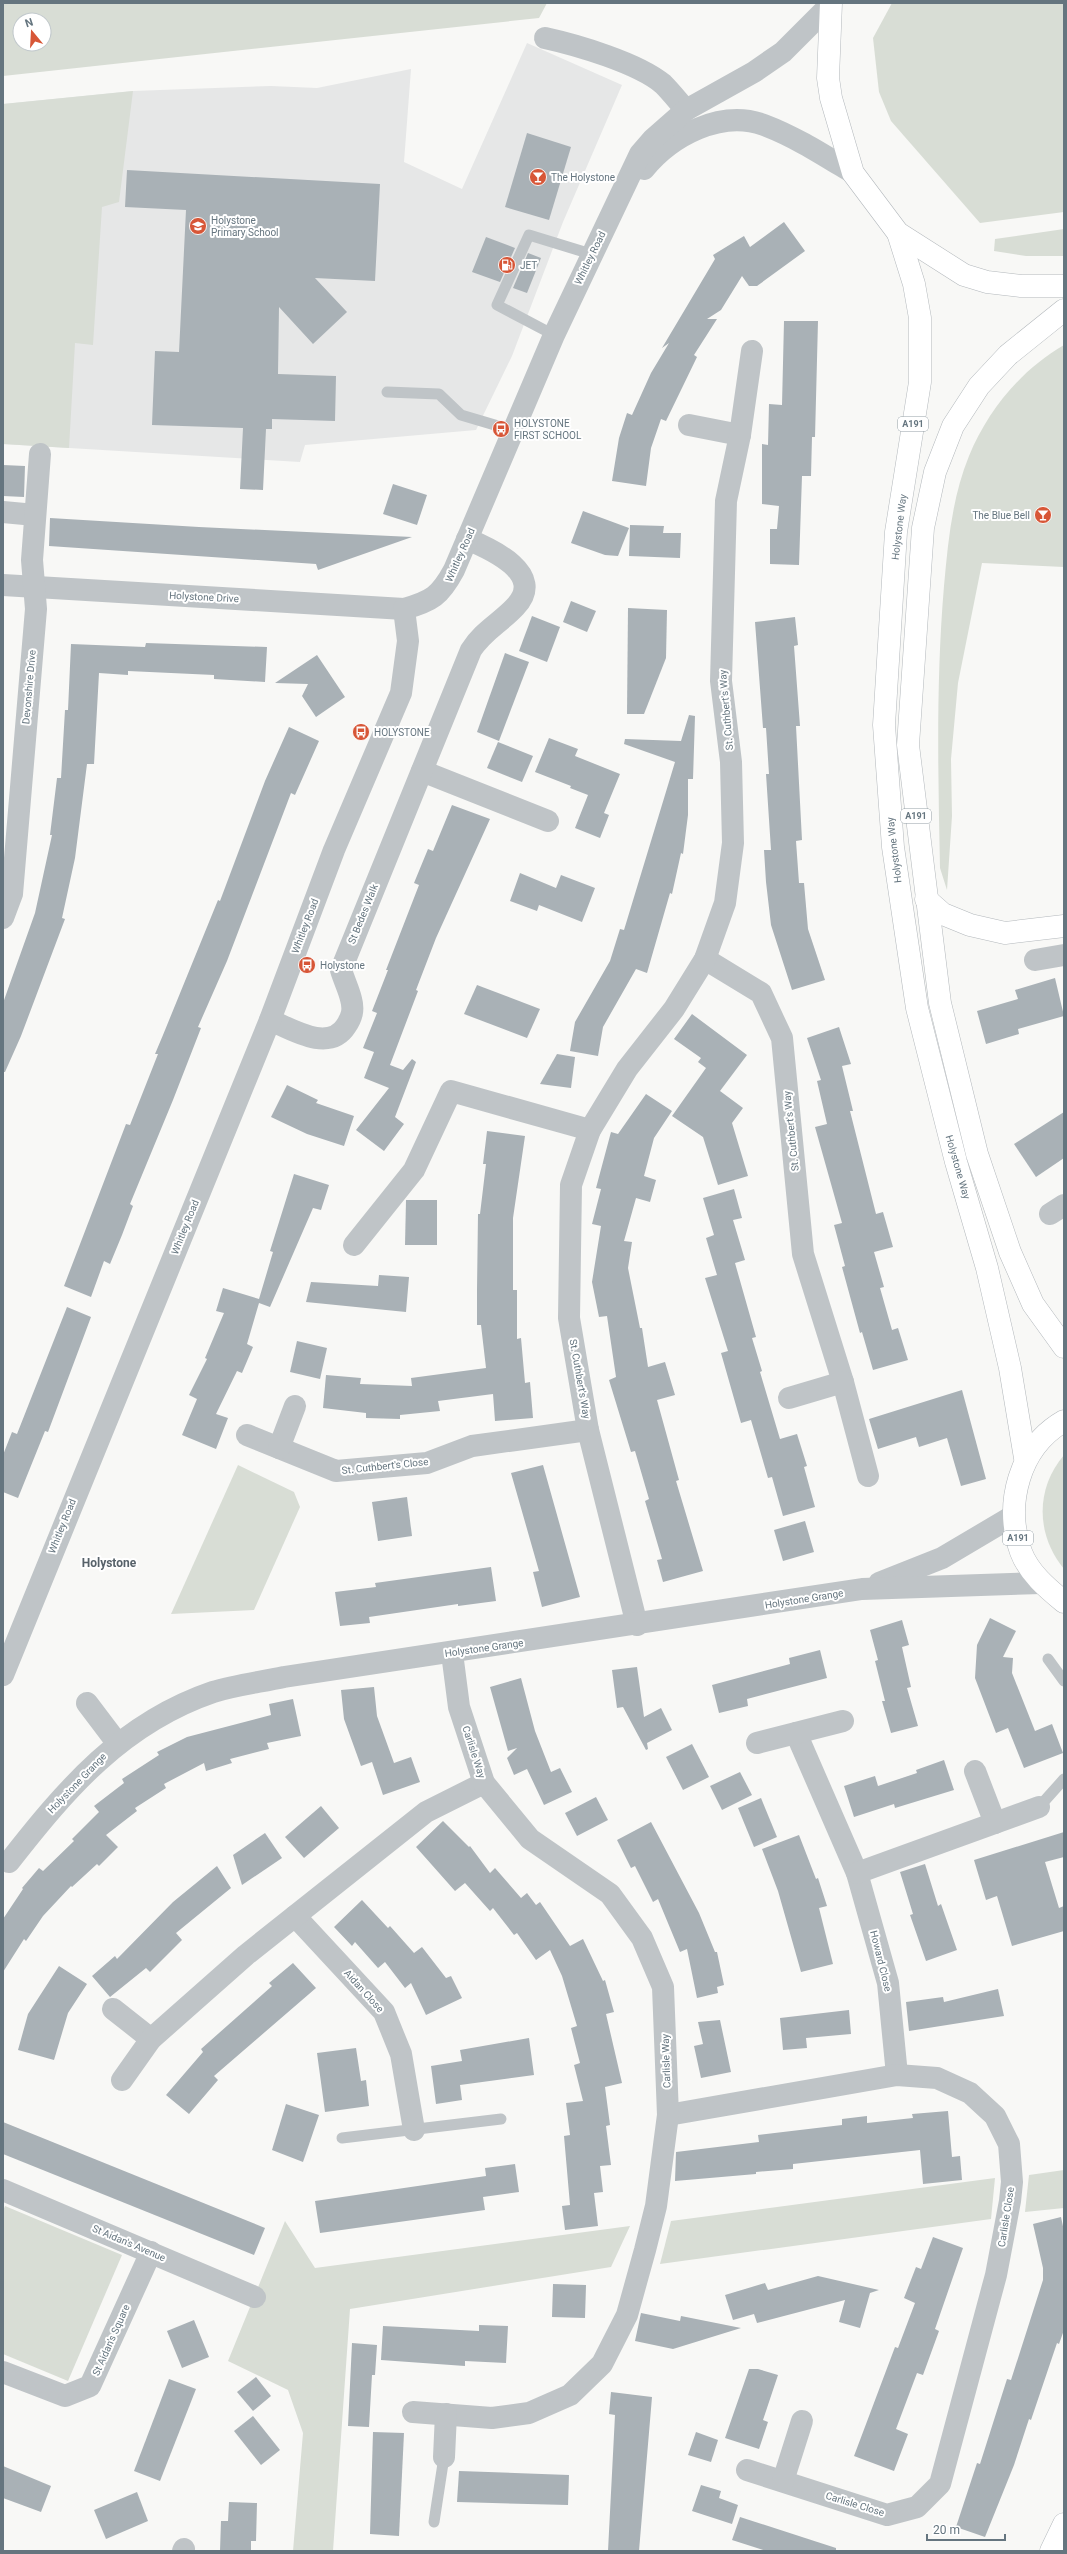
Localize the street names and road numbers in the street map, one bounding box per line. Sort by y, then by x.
street label: Whitley Road [572,230,608,286]
road number: A191 [898,417,928,431]
street label: Holystone Way [890,493,909,561]
street label: Whitley Road [443,526,477,584]
street label: Holystone Drive [169,590,239,604]
street label: Devonshire Drive [20,649,38,725]
street label: St. Cuthbert's Way [717,669,735,751]
road number: A191 [901,809,931,823]
street label: Holystone Way [884,816,903,884]
street label: St Bedes Walk [346,882,380,945]
street label: Whitley Road [289,897,321,955]
street label: St. Cuthbert's Way [781,1090,801,1172]
street label: Holystone Way [944,1134,972,1201]
street label: Whitley Road [169,1198,201,1256]
street label: St. Cuthbert's Way [568,1338,592,1420]
street label: St. Cuthbert's Close [341,1456,429,1476]
street label: Whitley Road [46,1497,78,1555]
road number: A191 [1003,1531,1033,1545]
street label: Holystone Grange [764,1587,844,1611]
street label: Holystone Grange [444,1637,524,1659]
street label: Carlisle Way [460,1724,488,1780]
street label: Holystone Grange [46,1751,108,1815]
street label: Howard Close [868,1929,894,1993]
street label: Aidan Close [342,1968,386,2014]
street label: Carlisle Way [660,2033,672,2088]
street label: Carlisle Close [996,2186,1016,2248]
street label: St Aidan's Avenue [91,2223,167,2263]
street label: St Aidan's Square [90,2303,132,2377]
street label: Carlisle Close [824,2490,886,2518]

